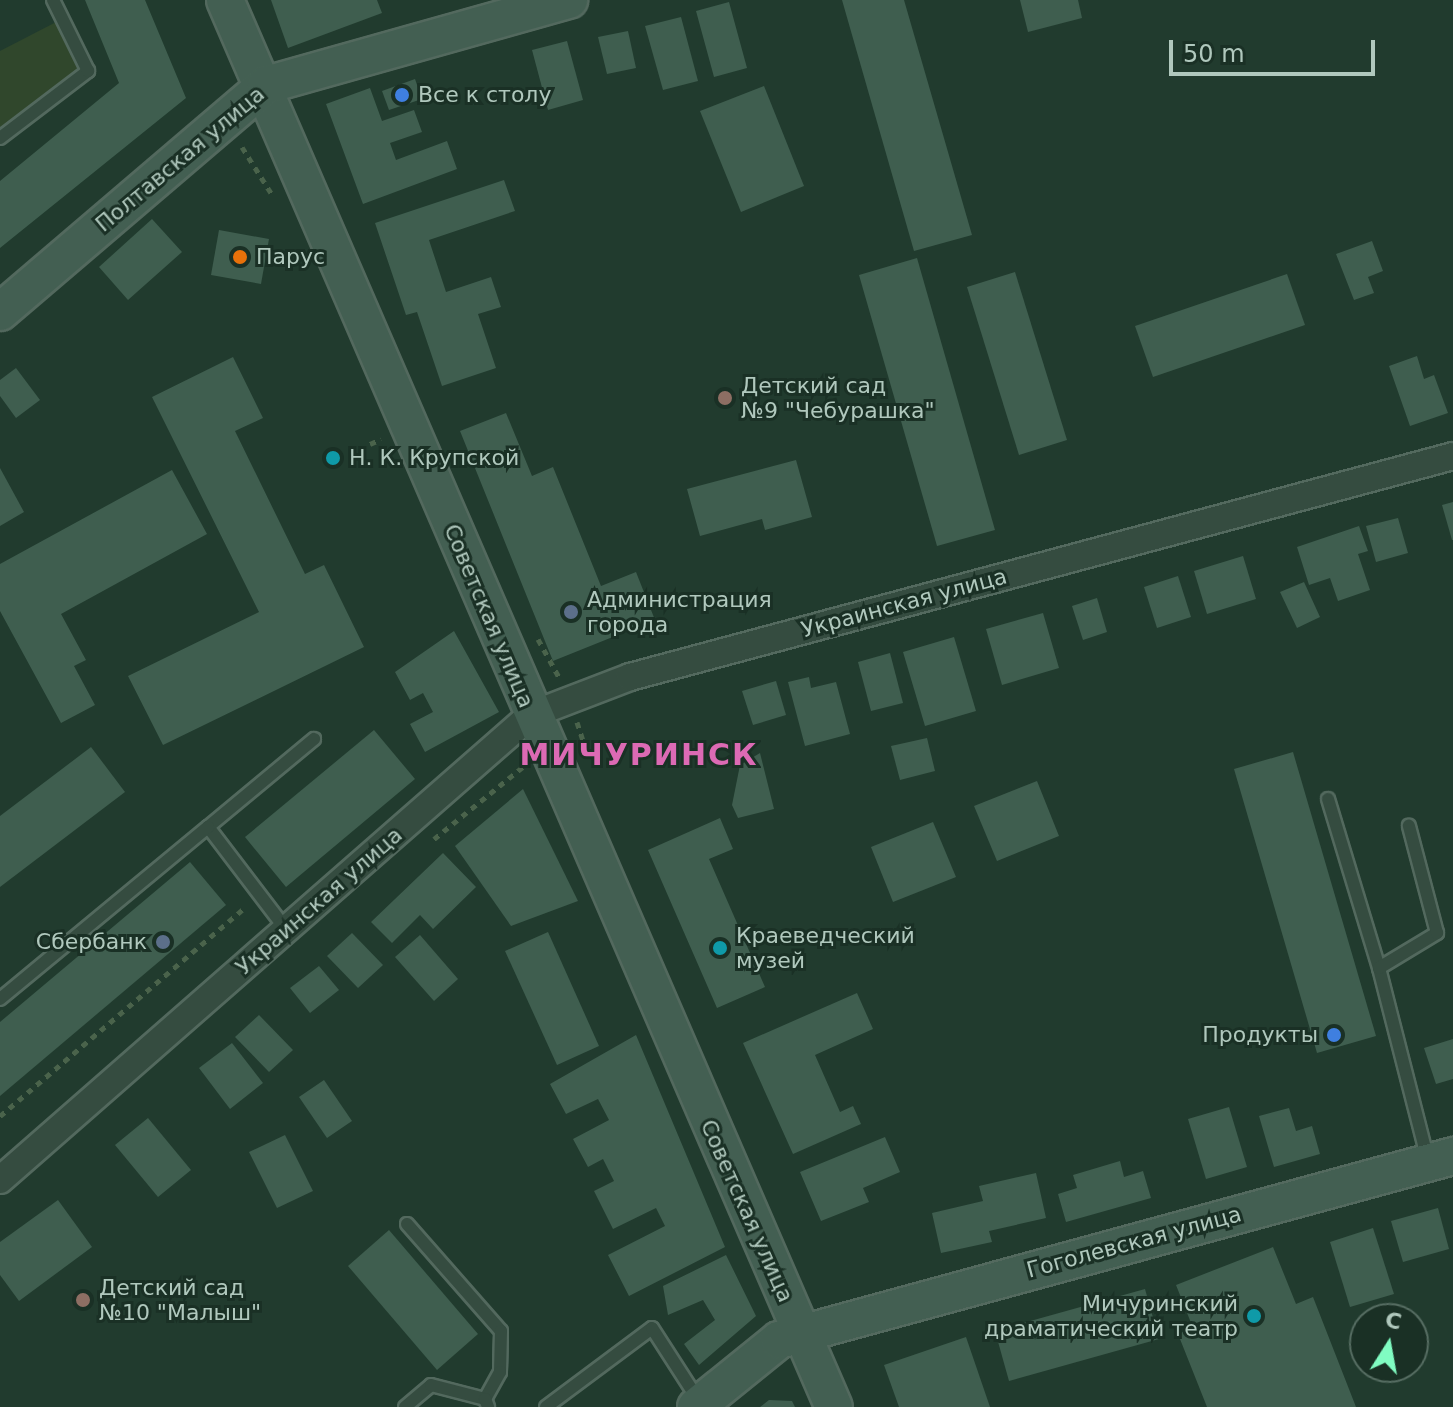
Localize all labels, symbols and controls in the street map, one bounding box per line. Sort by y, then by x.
scale bar [1173,24,1379,74]
text: 50 m [1183,40,1245,68]
street label: Полтавская улица [90,81,270,237]
place label: Все к столу [418,82,551,108]
marker: Все к столу [393,86,411,104]
place label: Парус [256,244,325,270]
marker: Парус [231,248,249,266]
place label: Детский сад №9 "Чебурашка" [741,372,935,424]
marker: Детский сад №9 "Чебурашка" [716,389,734,407]
place label: Н. К. Крупской [349,445,519,471]
marker: Н. К. Крупской [324,449,342,467]
street label: Советская улица [438,520,540,712]
street label: Украинская улица [798,563,1010,643]
place label: Администрация города [587,586,772,638]
marker: Администрация города [562,603,580,621]
district label: МИЧУРИНСК [519,737,759,773]
street label: Украинская улица [230,822,408,980]
place label: Краеведческий музей [736,922,915,974]
place label: Сбербанк [36,929,147,955]
marker: Сбербанк [154,933,172,951]
marker: Краеведческий музей [711,939,729,957]
place label: Продукты [1202,1022,1318,1048]
marker: Продукты [1325,1026,1343,1044]
street label: Советская улица [695,1116,799,1306]
street label: Гоголевская улица [1024,1201,1244,1283]
place label: Детский сад №10 "Малыш" [99,1274,261,1326]
place label: Мичуринский драматический театр [984,1290,1238,1342]
marker: Детский сад №10 "Малыш" [74,1291,92,1309]
north arrow [1349,1303,1429,1383]
marker: Мичуринский драматический театр [1245,1307,1263,1325]
text: С [1383,1307,1404,1335]

